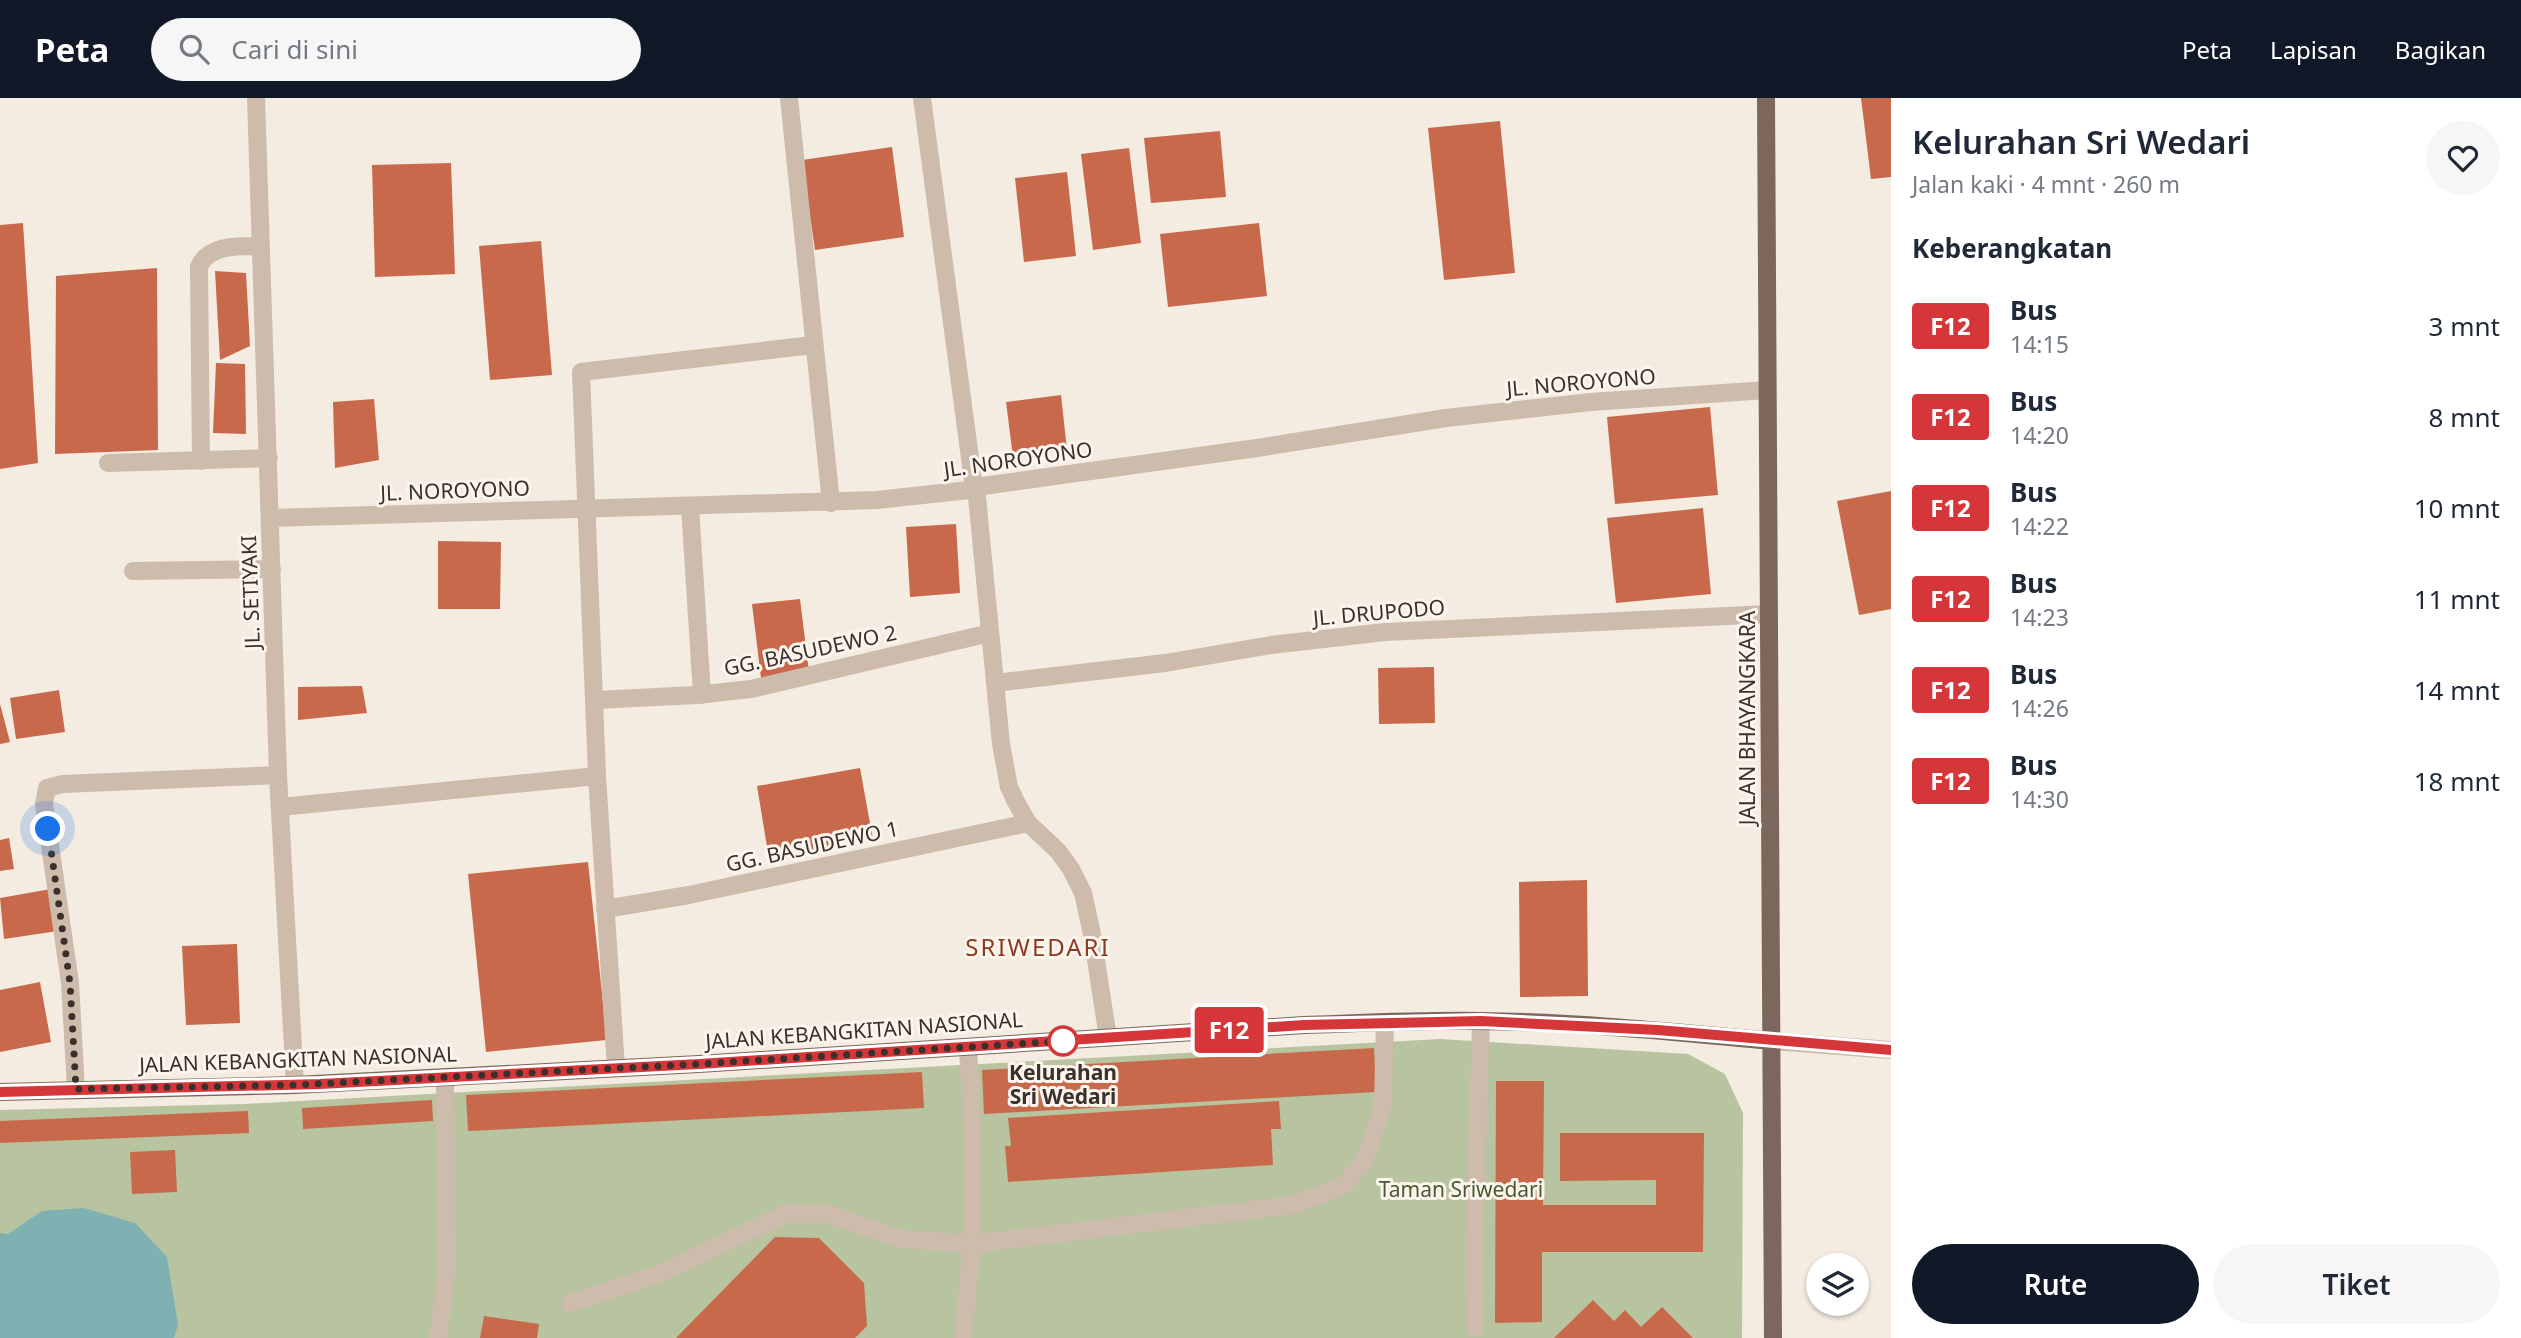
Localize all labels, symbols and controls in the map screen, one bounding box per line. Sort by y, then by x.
search box [151,18,641,81]
text: Peta [35,27,109,72]
icon: search [175,30,213,68]
text: Cari di sini [231,31,358,67]
text: Peta [2182,33,2232,66]
text: Lapisan [2270,33,2357,66]
text: Bagikan [2395,33,2486,66]
text: Kelurahan Sri Wedari [1912,119,2250,164]
button: heart [2426,121,2500,195]
text: Jalan kaki · 4 mnt · 260 m [1912,168,2180,200]
text: Keberangkatan [1912,230,2112,266]
text: Bus [2010,292,2057,328]
text: 3 mnt [2429,308,2500,344]
text: F12 [1930,309,1971,342]
text: 14:15 [2010,328,2069,360]
street label: JL. NOROYONO [1503,362,1657,403]
text: Bus [2010,383,2057,419]
text: 8 mnt [2429,399,2500,435]
text: F12 [1930,400,1971,433]
text: 14:20 [2010,419,2069,451]
street label: JL. NOROYONO [940,435,1094,484]
street label: JL. NOROYONO [378,473,530,507]
text: Bus [2010,474,2057,510]
text: 10 mnt [2414,490,2500,526]
text: F12 [1930,491,1971,524]
text: 14:22 [2010,510,2069,542]
street label: JL. SETIYAKI [234,535,266,651]
text: Bus [2010,565,2057,601]
text: 11 mnt [2414,581,2500,617]
text: F12 [1930,582,1971,615]
street label: JL. DRUPODO [1310,592,1446,632]
text: 14:23 [2010,601,2069,633]
street label: JALAN BHAYANGKARA [1733,610,1761,827]
street label: GG. BASUDEWO 2 [721,618,899,682]
text: Bus [2010,656,2057,692]
text: 14 mnt [2414,672,2500,708]
text: F12 [1930,673,1971,706]
text: 14:26 [2010,692,2069,724]
text: Bus [2010,747,2057,783]
text: 18 mnt [2414,763,2500,799]
text: F12 [1930,764,1971,797]
text: 14:30 [2010,783,2069,815]
your location [30,811,65,846]
street label: GG. BASUDEWO 1 [723,814,901,878]
district label: SRIWEDARI [965,930,1111,963]
street label: JALAN KEBANGKITAN NASIONAL [702,1005,1024,1055]
line badge: F12 [1189,1007,1269,1053]
text: F12 [1209,1013,1249,1046]
marker: Kelurahan Sri Wedari [1048,1026,1078,1056]
street label: JALAN KEBANGKITAN NASIONAL [137,1039,457,1079]
place label: Kelurahan Sri Wedari [1009,1058,1117,1110]
park label: Taman Sriwedari [1379,1175,1543,1203]
button: Rute [1912,1244,2199,1324]
button: Tiket [2213,1244,2500,1324]
map controls [1806,1253,1869,1316]
button: layers [1806,1253,1869,1316]

